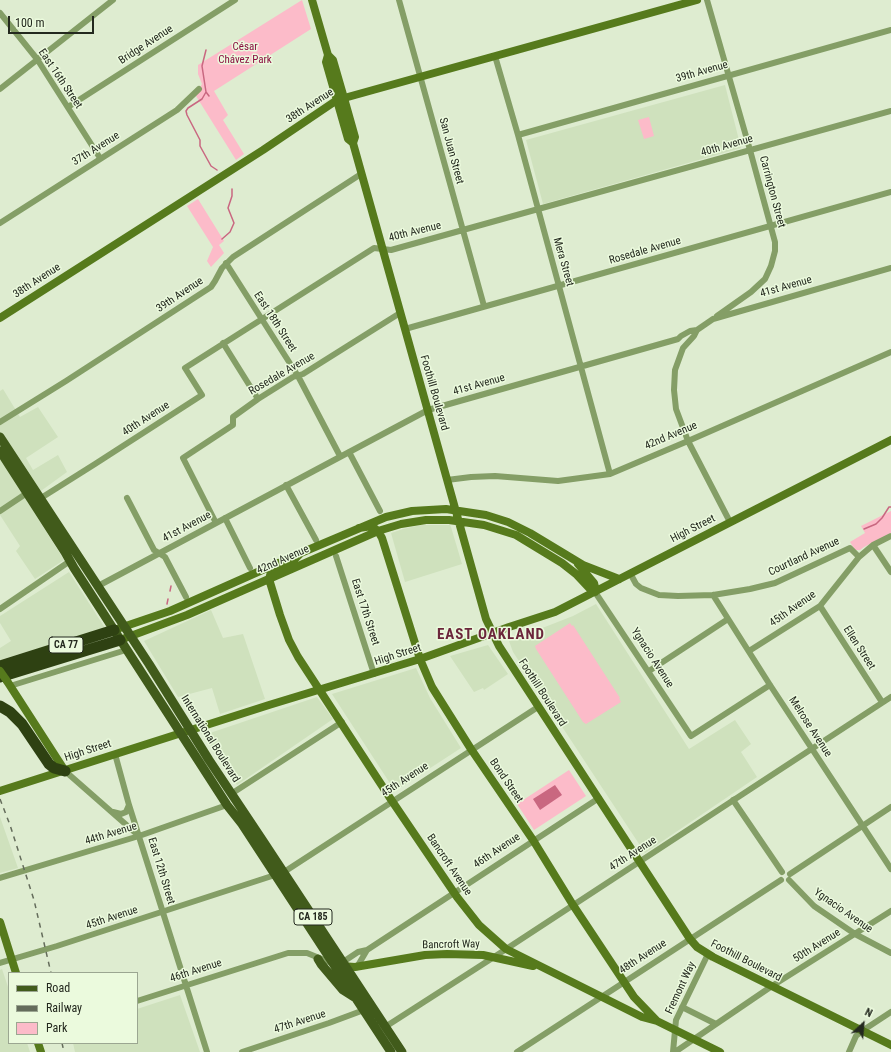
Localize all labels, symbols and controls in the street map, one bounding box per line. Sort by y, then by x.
scale bar [10,8,96,34]
text: 100 m [15,16,45,30]
street label: Bridge Avenue [116,23,176,67]
park label: César Chávez Park [218,40,272,66]
street label: East 16th Street [35,47,85,111]
street label: 39th Avenue [674,58,730,86]
street label: 38th Avenue [284,86,336,126]
street label: San Juan Street [436,116,466,186]
street label: 37th Avenue [70,129,122,169]
street label: 40th Avenue [699,132,755,160]
street label: Carrington Street [756,155,788,229]
street label: 40th Avenue [387,219,443,245]
street label: Rosedale Avenue [608,234,682,268]
street label: Mera Street [550,236,576,288]
street label: 38th Avenue [11,261,63,301]
street label: 41st Avenue [759,273,813,301]
street label: 39th Avenue [154,275,206,315]
street label: East 18th Street [251,289,299,355]
street label: Rosedale Avenue [247,350,317,398]
street label: Foothill Boulevard [417,354,451,432]
street label: 41st Avenue [452,371,506,399]
street label: 40th Avenue [120,399,172,439]
street label: 42nd Avenue [643,419,699,453]
street label: 41st Avenue [160,509,214,545]
street label: High Street [668,512,718,546]
street label: Courtland Avenue [766,535,842,579]
street label: 42nd Avenue [255,543,311,577]
street label: East 17th Street [348,577,382,647]
street label: 45th Avenue [767,588,819,630]
street label: Ellen Street [840,624,878,672]
district label: EAST OAKLAND [437,626,545,644]
street label: Ygnacio Avenue [628,626,676,690]
road number: CA 77 [49,637,83,653]
street label: High Street [373,641,423,669]
street label: Foothill Boulevard [515,657,569,729]
street label: International Boulevard [178,693,242,785]
street label: Melrose Avenue [786,694,834,760]
street label: High Street [63,737,113,765]
street label: Bond Street [486,756,526,806]
street label: 45th Avenue [379,760,431,800]
street label: 44th Avenue [83,820,139,848]
street label: 46th Avenue [471,831,523,871]
street label: Bancroft Avenue [424,832,474,898]
street label: 47th Avenue [607,834,659,874]
street label: East 12th Street [145,836,177,906]
street label: Ygnacio Avenue [811,886,875,936]
street label: 45th Avenue [84,903,140,933]
road number: CA 185 [294,909,332,925]
street label: 50th Avenue [791,926,843,966]
street label: 48th Avenue [617,937,669,977]
street label: Foothill Boulevard [708,937,784,985]
street label: Bancroft Way [422,938,480,952]
street label: 46th Avenue [168,956,224,986]
street label: Fremont Way [663,960,699,1016]
legend [8,972,138,1044]
text: Road [46,981,70,995]
text: Railway [46,1001,82,1015]
north arrow [843,1004,883,1044]
text: N [863,1005,874,1020]
street label: 47th Avenue [272,1007,328,1037]
text: Park [46,1021,67,1035]

